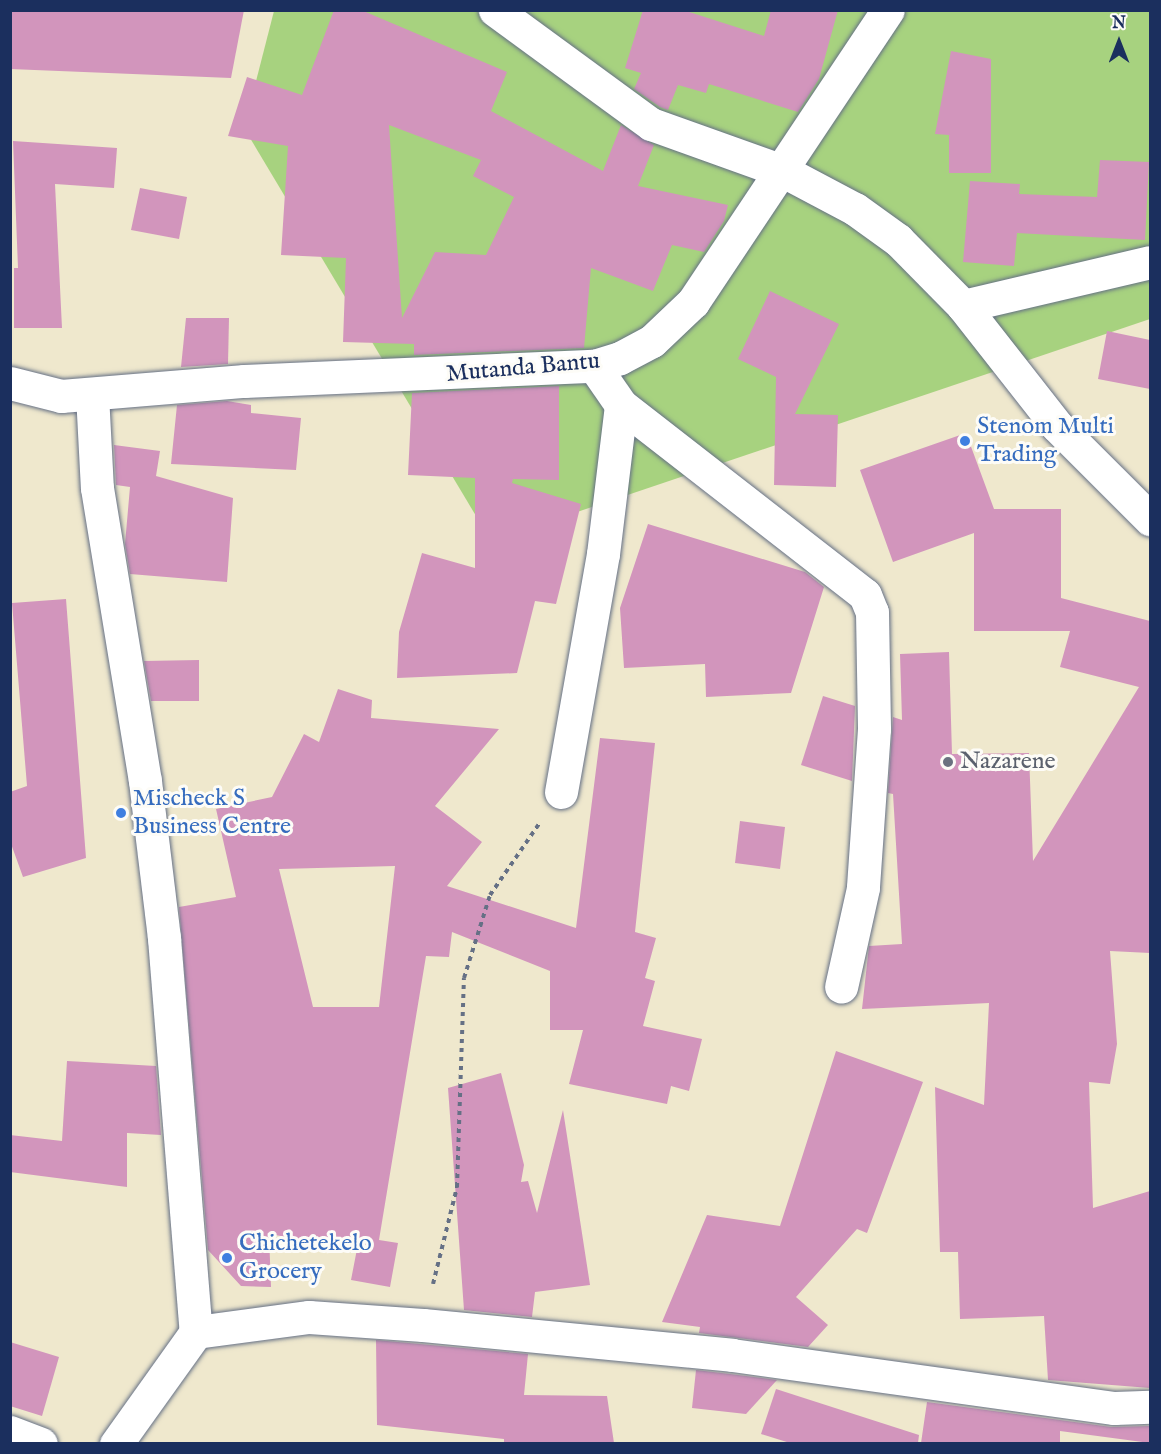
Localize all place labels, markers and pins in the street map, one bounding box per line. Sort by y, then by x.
place label: Stenom Multi Trading [977,413,1114,469]
marker: Stenom Multi Trading [958,434,972,448]
place label: Nazarene [960,748,1056,776]
marker: Nazarene [941,755,955,769]
place label: Mischeck S Business Centre [133,785,291,841]
marker: Mischeck S Business Centre [114,806,128,820]
place label: Chichetekelo Grocery [239,1230,372,1286]
marker: Chichetekelo Grocery [220,1251,234,1265]

